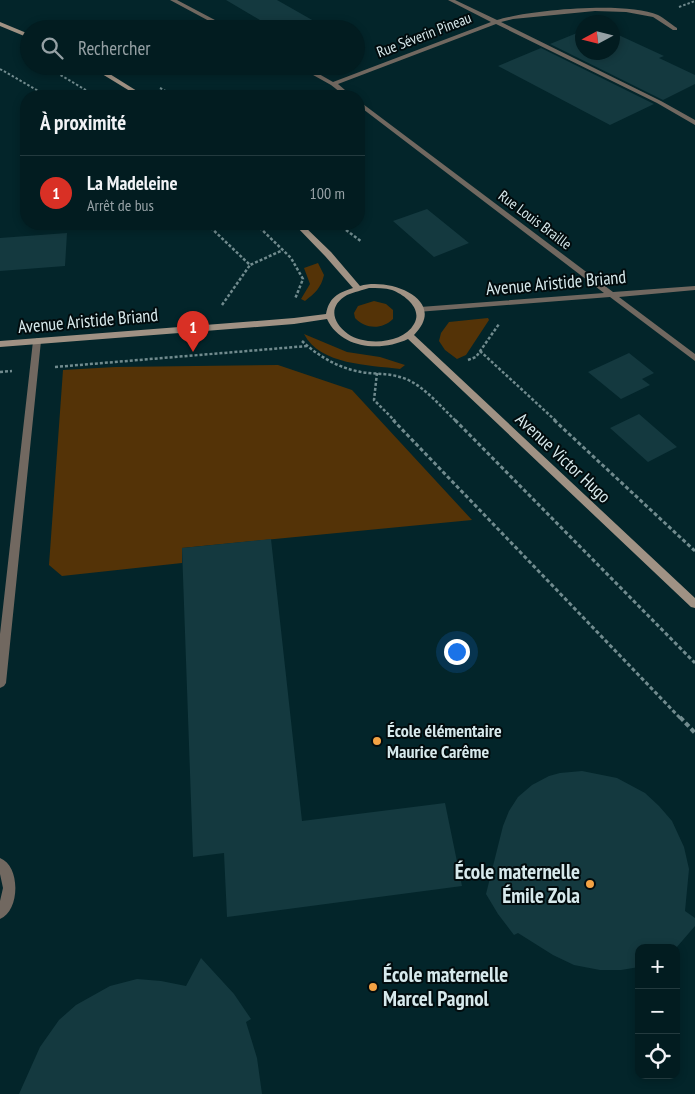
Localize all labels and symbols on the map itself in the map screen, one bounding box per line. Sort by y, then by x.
street label: Rue Séverin Pineau [374,8,474,61]
north arrow [575,15,620,60]
street label: Rue Louis Braille [495,186,576,253]
street label: Avenue Aristide Briand [485,265,627,300]
street label: Avenue Aristide Briand [17,303,159,338]
pin: 1 [177,311,209,352]
street label: Avenue Victor Hugo [511,408,616,508]
your location [444,639,470,665]
place label: École élémentaire Maurice Carême [387,719,502,763]
marker: École élémentaire Maurice Carême [371,735,383,747]
place label: École maternelle Émile Zola [455,858,580,909]
marker: École maternelle Émile Zola [584,878,596,890]
place label: École maternelle Marcel Pagnol [383,961,508,1012]
marker: École maternelle Marcel Pagnol [367,981,379,993]

